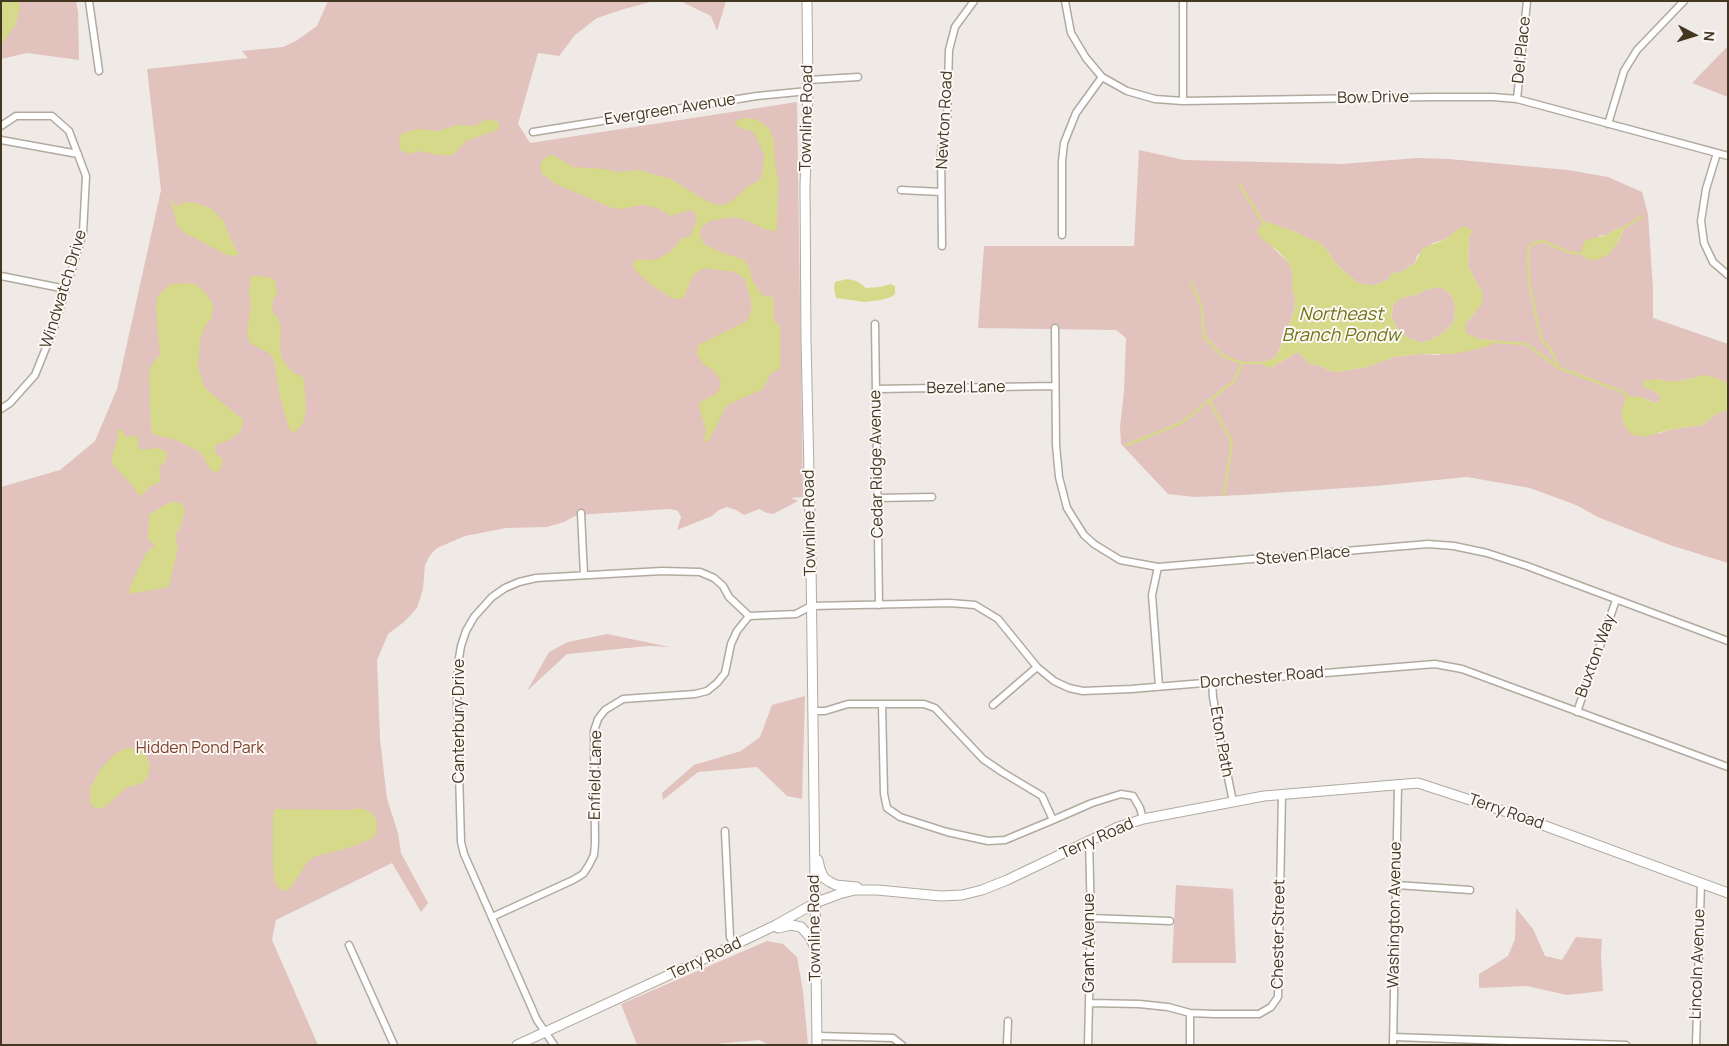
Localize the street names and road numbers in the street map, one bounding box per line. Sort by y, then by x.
street label: Del Place [1509,16,1535,84]
street label: Townline Road [796,65,818,171]
street label: Newton Road [933,70,957,170]
street label: Bow Drive [1337,88,1409,108]
street label: Evergreen Avenue [603,90,737,130]
street label: Windwatch Drive [37,227,91,351]
street label: Bezel Lane [926,378,1006,398]
street label: Cedar Ridge Avenue [866,390,888,538]
street label: Townline Road [799,470,821,576]
street label: Steven Place [1255,542,1351,570]
street label: Buxton Way [1572,612,1620,700]
street label: Canterbury Drive [450,659,470,783]
street label: Dorchester Road [1199,663,1325,693]
street label: Eton Path [1205,705,1237,779]
street label: Enfield Lane [586,730,606,820]
street label: Terry Road [1466,790,1546,834]
street label: Terry Road [1057,814,1137,864]
street label: Washington Avenue [1384,841,1406,989]
street label: Townline Road [804,875,826,981]
street label: Chester Street [1268,879,1290,989]
street label: Grant Avenue [1080,893,1100,993]
street label: Lincoln Avenue [1686,908,1710,1020]
street label: Terry Road [665,934,745,984]

